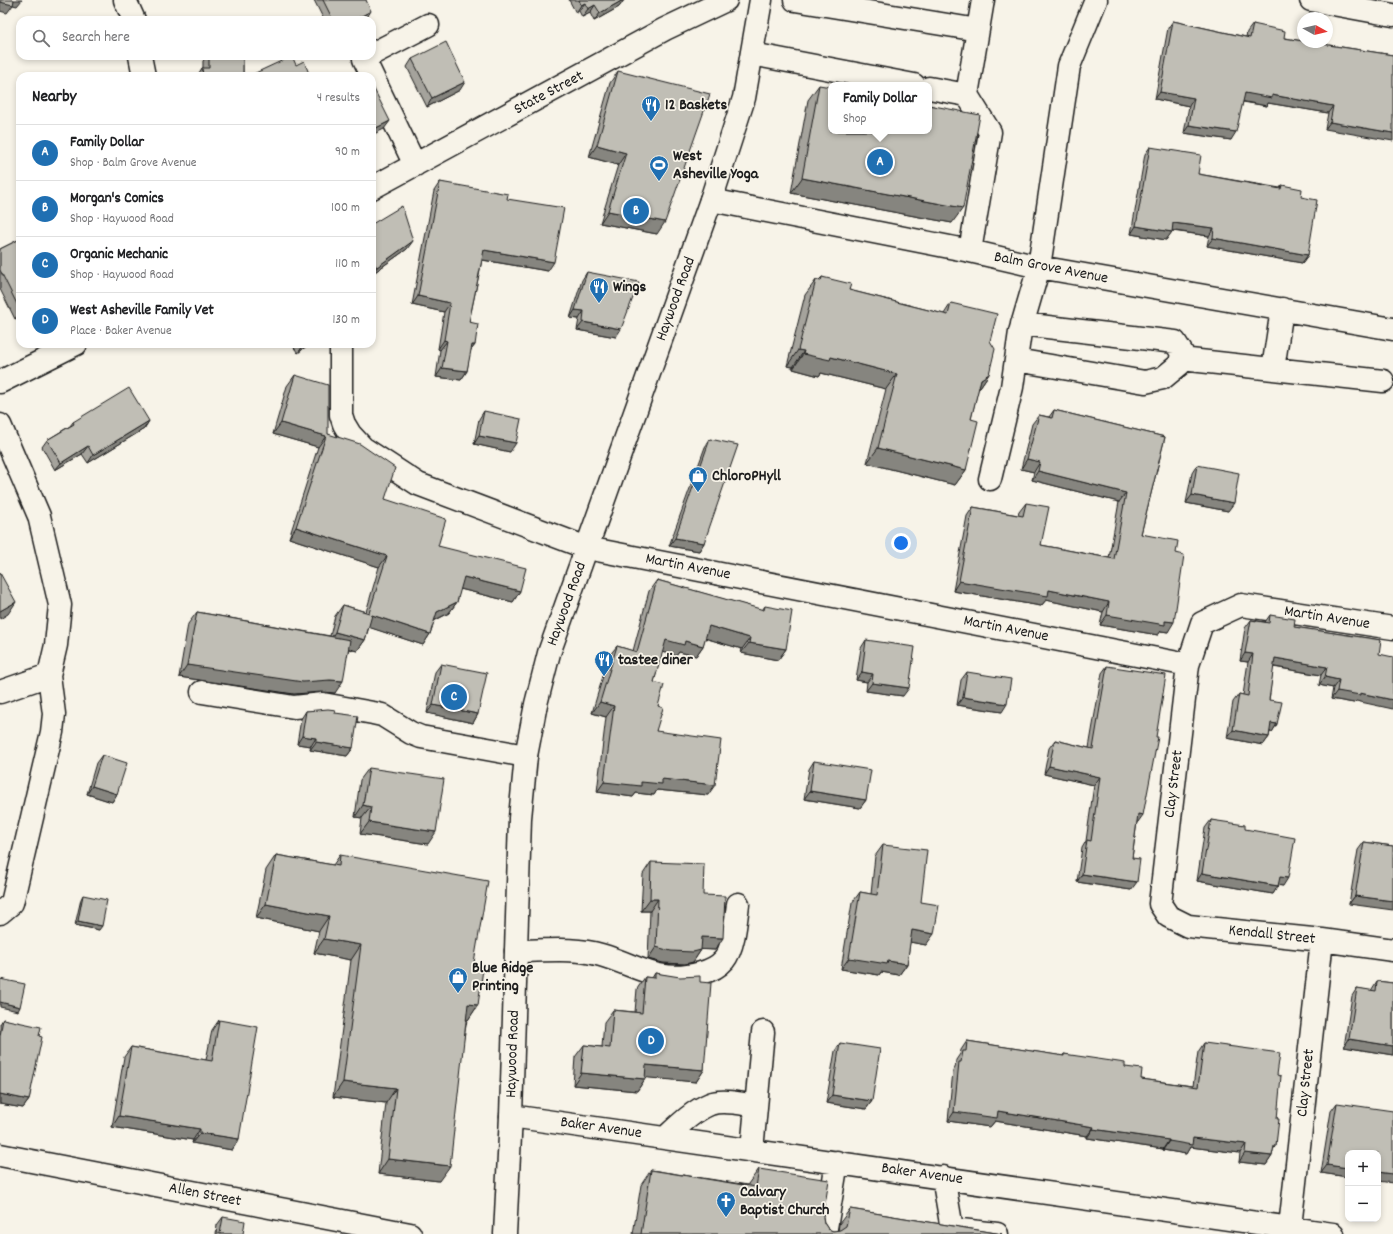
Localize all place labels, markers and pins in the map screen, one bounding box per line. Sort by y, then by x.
restaurant icon: 12 Baskets [640,94,662,122]
place label: 12 Baskets [665,94,727,117]
place label: West Asheville Yoga [673,145,760,186]
pin: A [867,147,893,177]
sports icon: West Asheville Yoga [648,154,670,182]
pin: B [623,196,649,226]
restaurant icon: Wings [588,276,610,304]
place label: Wings [613,276,647,299]
shop icon: ChloroPHyll [687,465,709,493]
place label: ChloroPHyll [712,465,781,488]
restaurant icon: tastee diner [593,649,615,677]
place label: tastee diner [618,649,694,672]
pin: C [441,682,467,712]
place label: Blue Ridge Printing [472,957,533,998]
shop icon: Blue Ridge Printing [447,966,469,994]
pin: D [638,1026,664,1056]
place label: Calvary Baptist Church [740,1181,829,1222]
church icon: Calvary Baptist Church [715,1190,737,1218]

